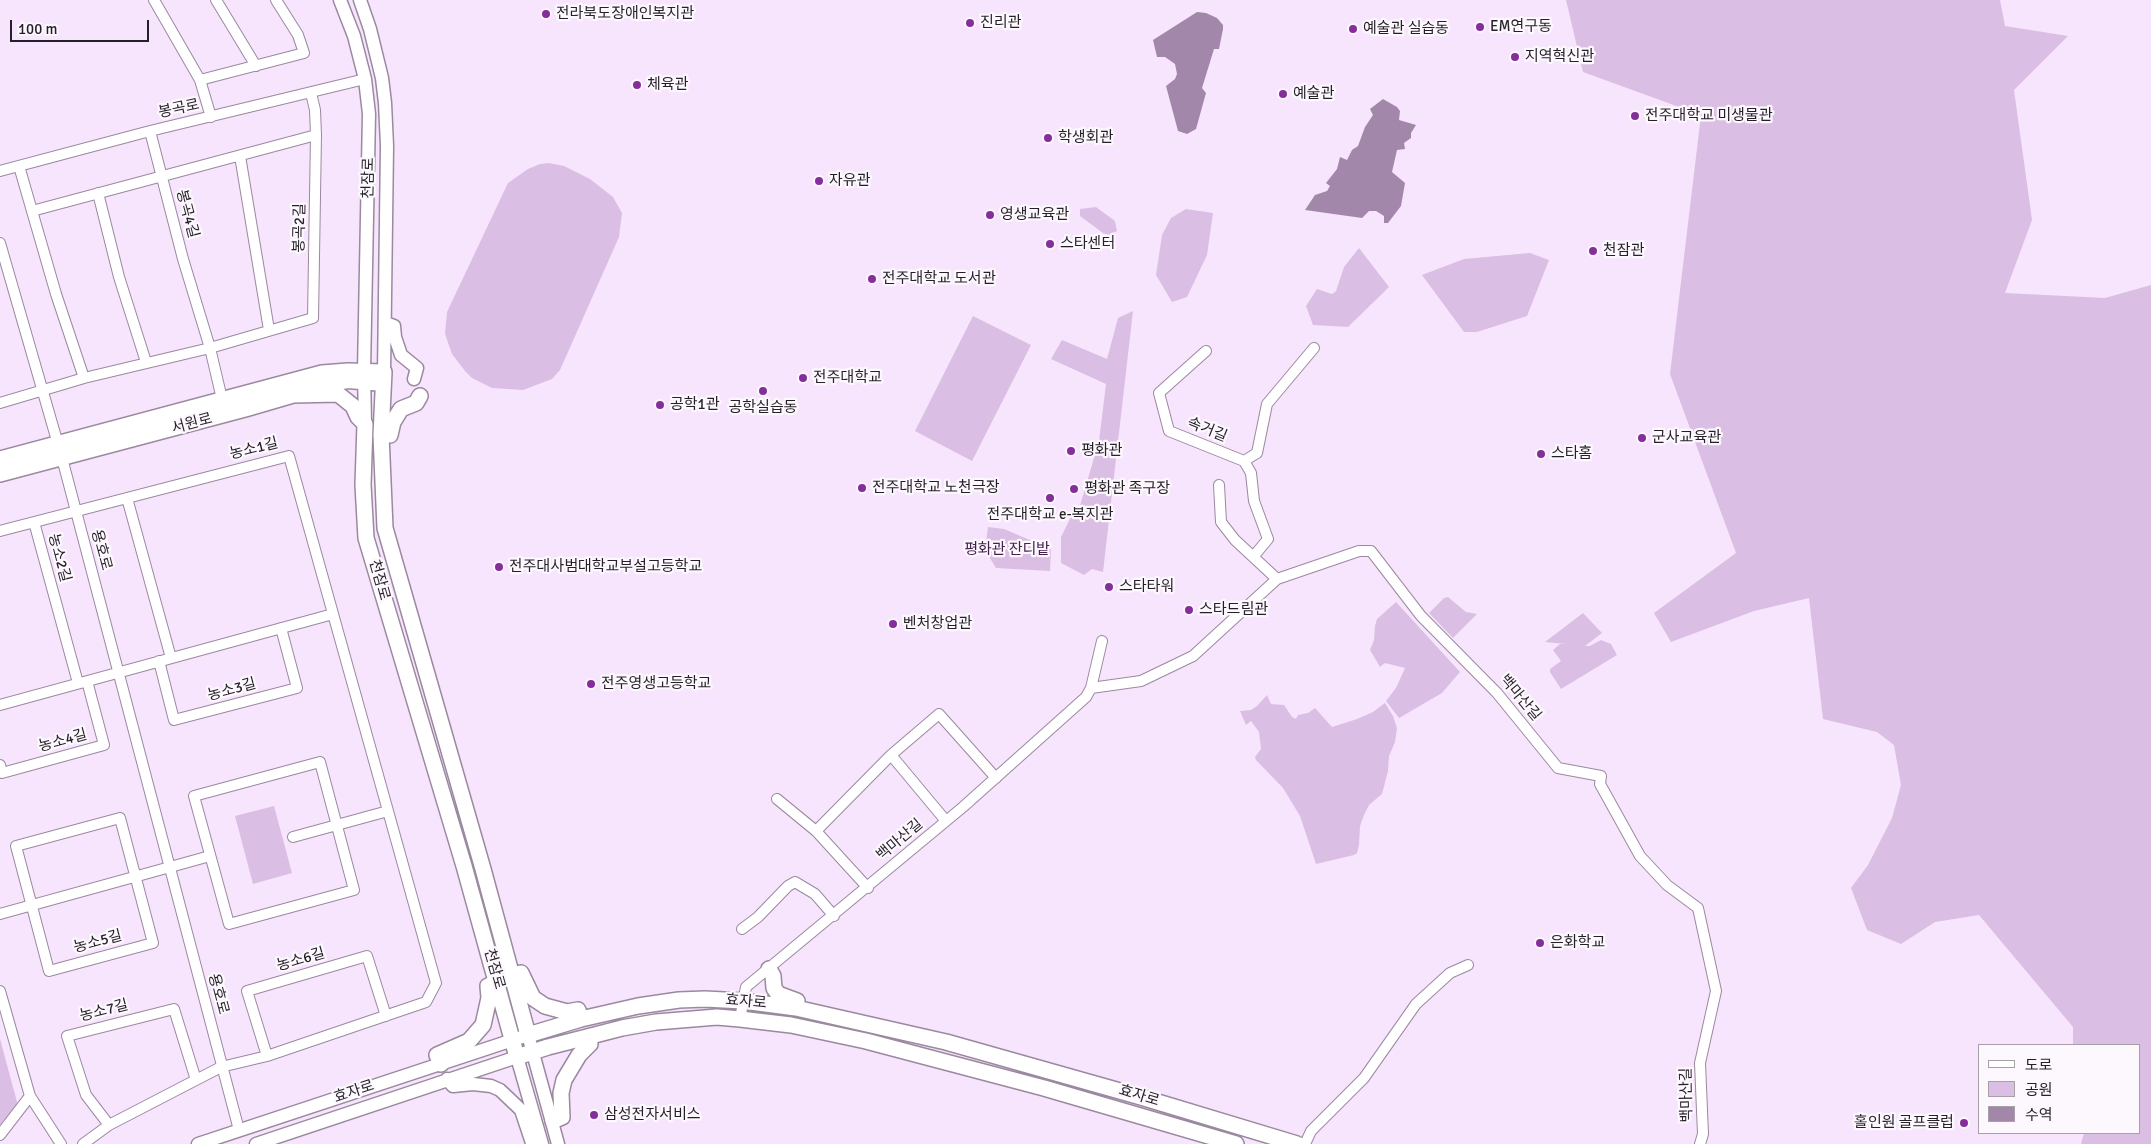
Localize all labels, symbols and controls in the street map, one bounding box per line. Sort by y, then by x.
place label: 전라북도장애인복지관 [556,5,694,23]
marker: 전라북도장애인복지관 [540,8,552,20]
scale bar [12,10,151,42]
place label: 진리관 [980,14,1021,32]
marker: 진리관 [964,17,976,29]
place label: EM연구동 [1490,18,1552,36]
text: 100 m [18,20,58,38]
place label: 예술관 실습동 [1363,20,1449,38]
marker: EM연구동 [1474,21,1486,33]
marker: 예술관 실습동 [1347,23,1359,35]
place label: 지역혁신관 [1525,48,1594,66]
marker: 지역혁신관 [1509,51,1521,63]
place label: 체육관 [647,76,688,94]
marker: 체육관 [631,79,643,91]
place label: 예술관 [1293,85,1334,103]
marker: 예술관 [1277,88,1289,100]
street label: 봉곡로 [157,96,201,122]
place label: 전주대학교 미생물관 [1645,107,1772,125]
marker: 전주대학교 미생물관 [1629,110,1641,122]
place label: 학생회관 [1058,129,1113,147]
marker: 학생회관 [1042,132,1054,144]
street label: 천잠로 [360,157,378,199]
place label: 자유관 [829,172,870,190]
marker: 자유관 [813,175,825,187]
street label: 봉곡4길 [172,188,202,240]
street label: 봉곡2길 [291,203,309,253]
place label: 영생교육관 [1000,206,1069,224]
marker: 영생교육관 [984,209,996,221]
place label: 스타센터 [1060,235,1115,253]
marker: 스타센터 [1044,238,1056,250]
place label: 천잠관 [1603,242,1644,260]
marker: 천잠관 [1587,245,1599,257]
place label: 전주대학교 도서관 [882,270,996,288]
marker: 전주대학교 도서관 [866,273,878,285]
place label: 전주대학교 [813,369,882,387]
marker: 전주대학교 [797,372,809,384]
marker: 공학실습동 [757,385,769,397]
place label: 공학1관 [670,396,719,414]
marker: 공학1관 [654,399,666,411]
place label: 공학실습동 [729,399,797,417]
street label: 서원로 [170,410,214,438]
street label: 속거길 [1184,414,1230,446]
place label: 군사교육관 [1652,429,1721,447]
marker: 군사교육관 [1636,432,1648,444]
street label: 농소1길 [228,434,280,464]
place label: 평화관 [1081,442,1122,460]
marker: 평화관 [1065,445,1077,457]
place label: 스타홈 [1551,445,1592,463]
marker: 스타홈 [1535,448,1547,460]
place label: 전주대학교 노천극장 [872,479,999,497]
place label: 평화관 족구장 [1084,480,1170,498]
marker: 전주대학교 노천극장 [856,482,868,494]
marker: 평화관 족구장 [1068,483,1080,495]
marker: 전주대학교 e-복지관 [1044,492,1056,504]
place label: 전주대학교 e-복지관 [987,506,1113,524]
street label: 용호로 [87,528,115,572]
street label: 농소2길 [44,532,74,584]
park label: 평화관 잔디밭 [964,541,1050,559]
street label: 천잠로 [365,558,393,602]
place label: 전주대사범대학교부설고등학교 [509,558,702,576]
marker: 전주대사범대학교부설고등학교 [493,561,505,573]
place label: 스타타워 [1119,578,1174,596]
marker: 스타타워 [1103,581,1115,593]
place label: 스타드림관 [1199,601,1268,619]
marker: 스타드림관 [1183,604,1195,616]
place label: 벤처창업관 [903,615,972,633]
marker: 벤처창업관 [887,618,899,630]
street label: 백마산길 [1495,671,1545,725]
street label: 농소3길 [206,675,258,705]
place label: 전주영생고등학교 [601,675,711,693]
marker: 전주영생고등학교 [585,678,597,690]
street label: 농소4길 [37,726,89,756]
street label: 백마산길 [873,815,927,865]
street label: 농소5길 [72,927,124,957]
place label: 은화학교 [1550,934,1605,952]
marker: 은화학교 [1534,937,1546,949]
street label: 농소6길 [275,945,327,975]
street label: 천잠로 [480,947,508,991]
street label: 용호로 [204,972,232,1016]
street label: 효자로 [725,991,767,1013]
street label: 농소7길 [78,996,130,1026]
legend [1978,1044,2141,1134]
text: 도로 [2025,1056,2053,1074]
street label: 백마산길 [1678,1067,1696,1123]
street label: 효자로 [332,1077,376,1107]
street label: 효자로 [1117,1081,1161,1111]
text: 공원 [2025,1081,2053,1099]
place label: 삼성전자서비스 [604,1106,701,1124]
text: 수역 [2025,1106,2053,1124]
marker: 삼성전자서비스 [588,1109,600,1121]
place label: 홀인원 골프클럽 [1854,1114,1954,1132]
marker: 홀인원 골프클럽 [1958,1117,1970,1129]

